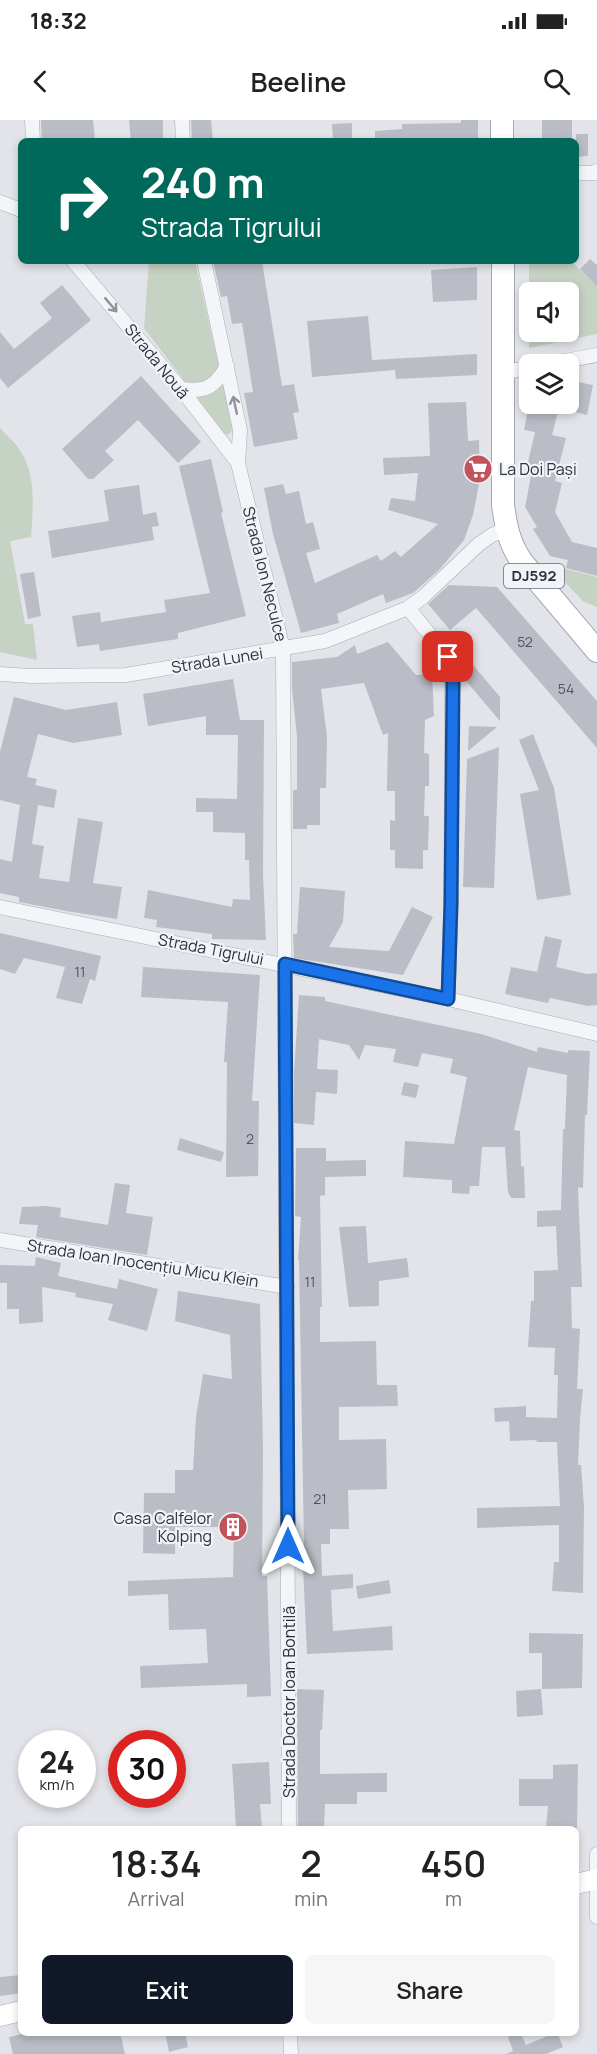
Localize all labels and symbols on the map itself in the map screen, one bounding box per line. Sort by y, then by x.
one-way arrow [105,297,118,313]
street label: Strada Nouă [120,319,194,403]
one-way arrow [228,395,240,414]
supermarket icon: La Doi Pași [462,453,494,485]
place label: La Doi Pași [499,458,577,480]
street label: Strada Ion Neculce [238,504,292,644]
road number: DJ592 [504,564,564,588]
pin [422,631,473,682]
house number: 52 [517,632,533,651]
street label: Strada Lunei [170,642,264,678]
house number: 54 [558,679,574,698]
street label: Strada Tigrului [156,928,266,970]
house number: 11 [75,962,85,981]
house number: 2 [246,1129,254,1148]
street label: Strada Ioan Inocențiu Micu Klein [26,1234,260,1292]
house number: 11 [305,1272,315,1291]
house number: 21 [313,1489,327,1508]
place label: Casa Calfelor Kolping [113,1507,212,1547]
building icon: Casa Calfelor Kolping [217,1511,249,1543]
position arrow [256,1514,320,1578]
street label: Strada Doctor Ioan Bontilă [278,1606,300,1798]
speed limit sign: 30 [108,1730,186,1808]

